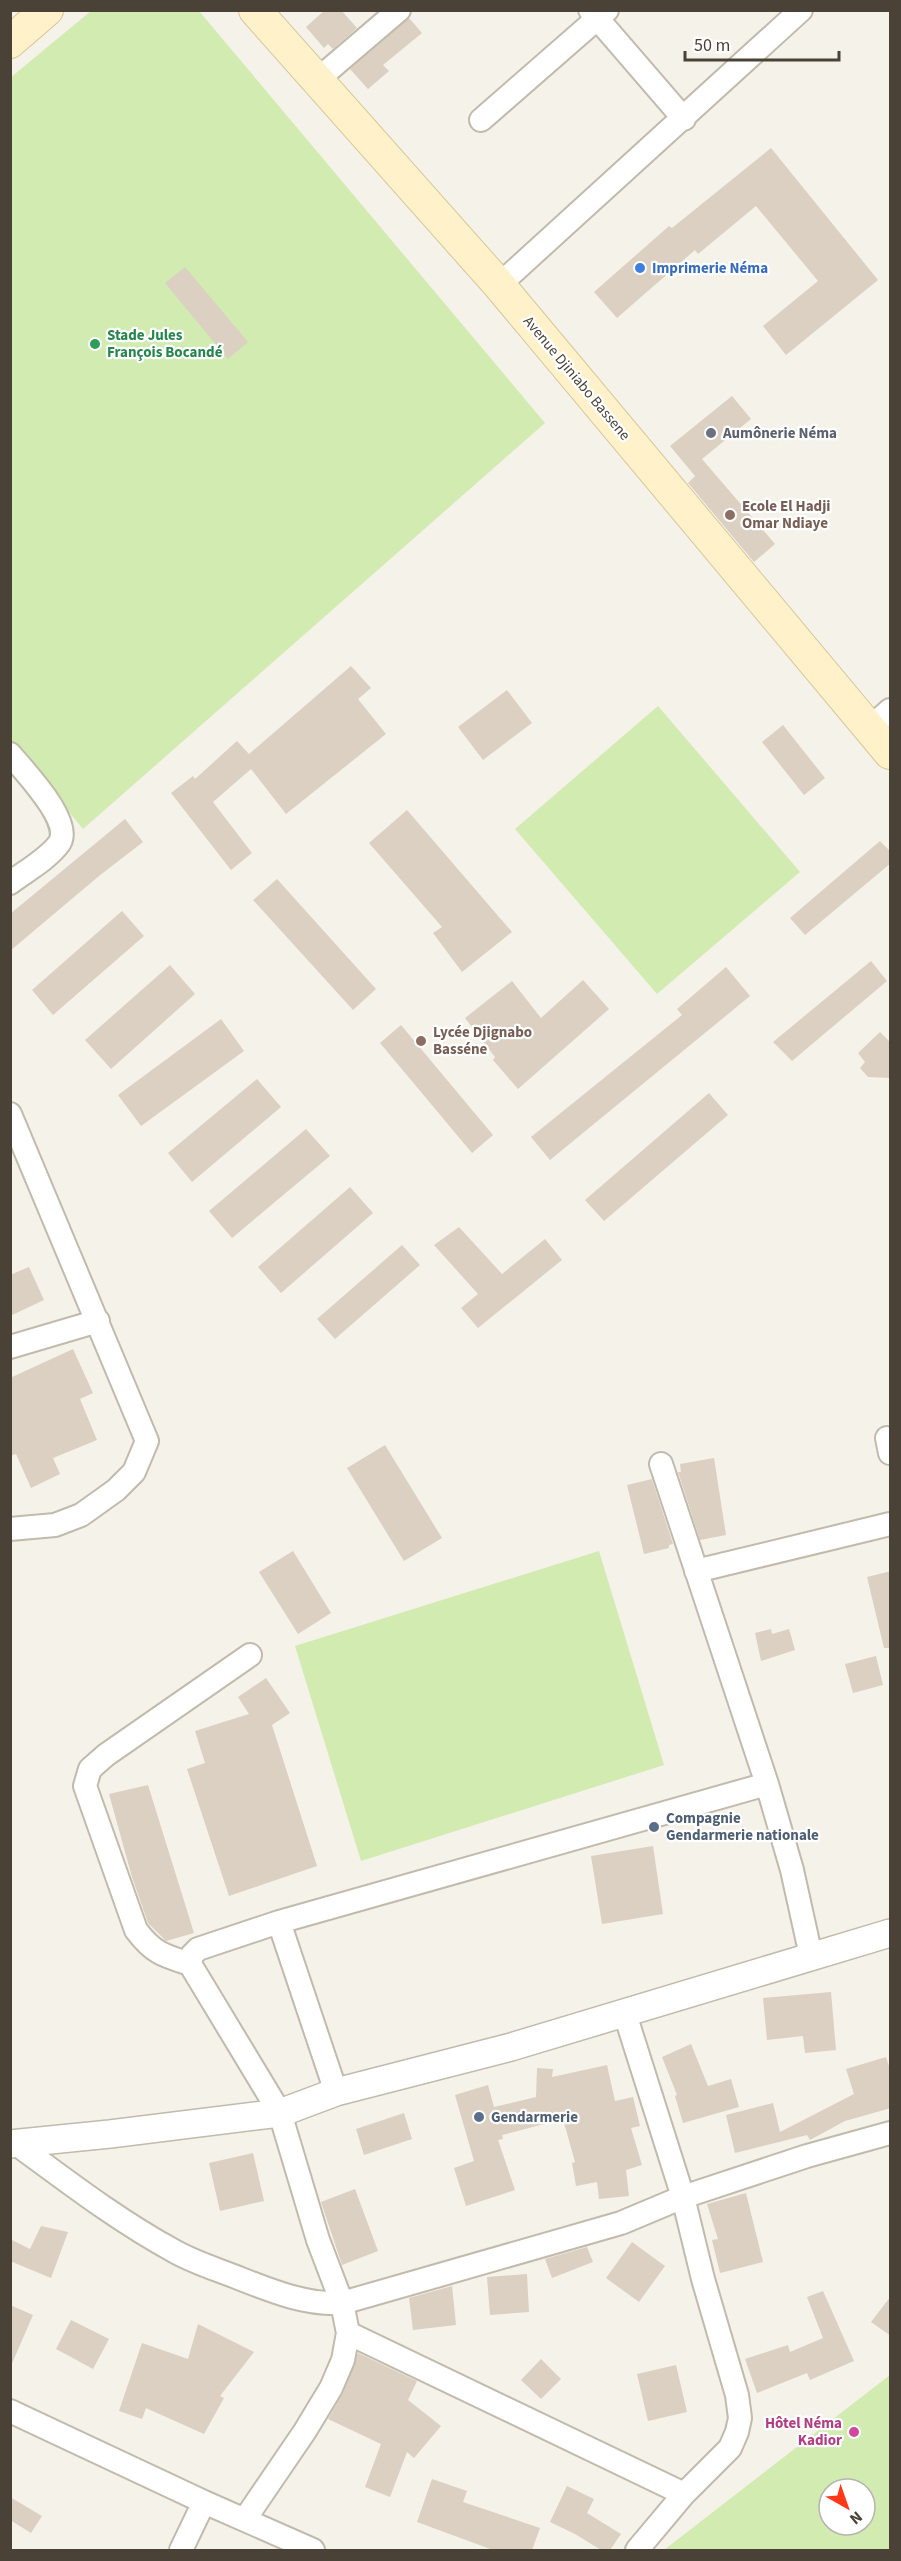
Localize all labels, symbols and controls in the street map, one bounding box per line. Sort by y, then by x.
scale bar [685,24,840,62]
text: 50 m [694,33,730,58]
place label: Imprimerie Néma [652,258,768,279]
marker: Imprimerie Néma [633,261,647,275]
street label: Avenue Djiniabo Bassene [518,312,635,445]
place label: Stade Jules François Bocandé [107,325,223,363]
marker: Stade Jules François Bocandé [88,337,102,351]
place label: Aumônerie Néma [722,423,837,444]
marker: Aumônerie Néma [704,426,718,440]
place label: Ecole El Hadji Omar Ndiaye [742,496,831,534]
marker: Ecole El Hadji Omar Ndiaye [723,508,737,522]
place label: Lycée Djignabo Basséne [433,1022,532,1060]
marker: Lycée Djignabo Basséne [414,1034,428,1048]
place label: Compagnie Gendarmerie nationale [666,1808,819,1846]
marker: Compagnie Gendarmerie nationale [647,1820,661,1834]
place label: Gendarmerie [491,2107,578,2128]
marker: Gendarmerie [472,2110,486,2124]
place label: Hôtel Néma Kadior [765,2413,842,2451]
marker: Hôtel Néma Kadior [847,2425,861,2439]
north arrow [817,2477,877,2537]
text: N [845,2506,867,2530]

